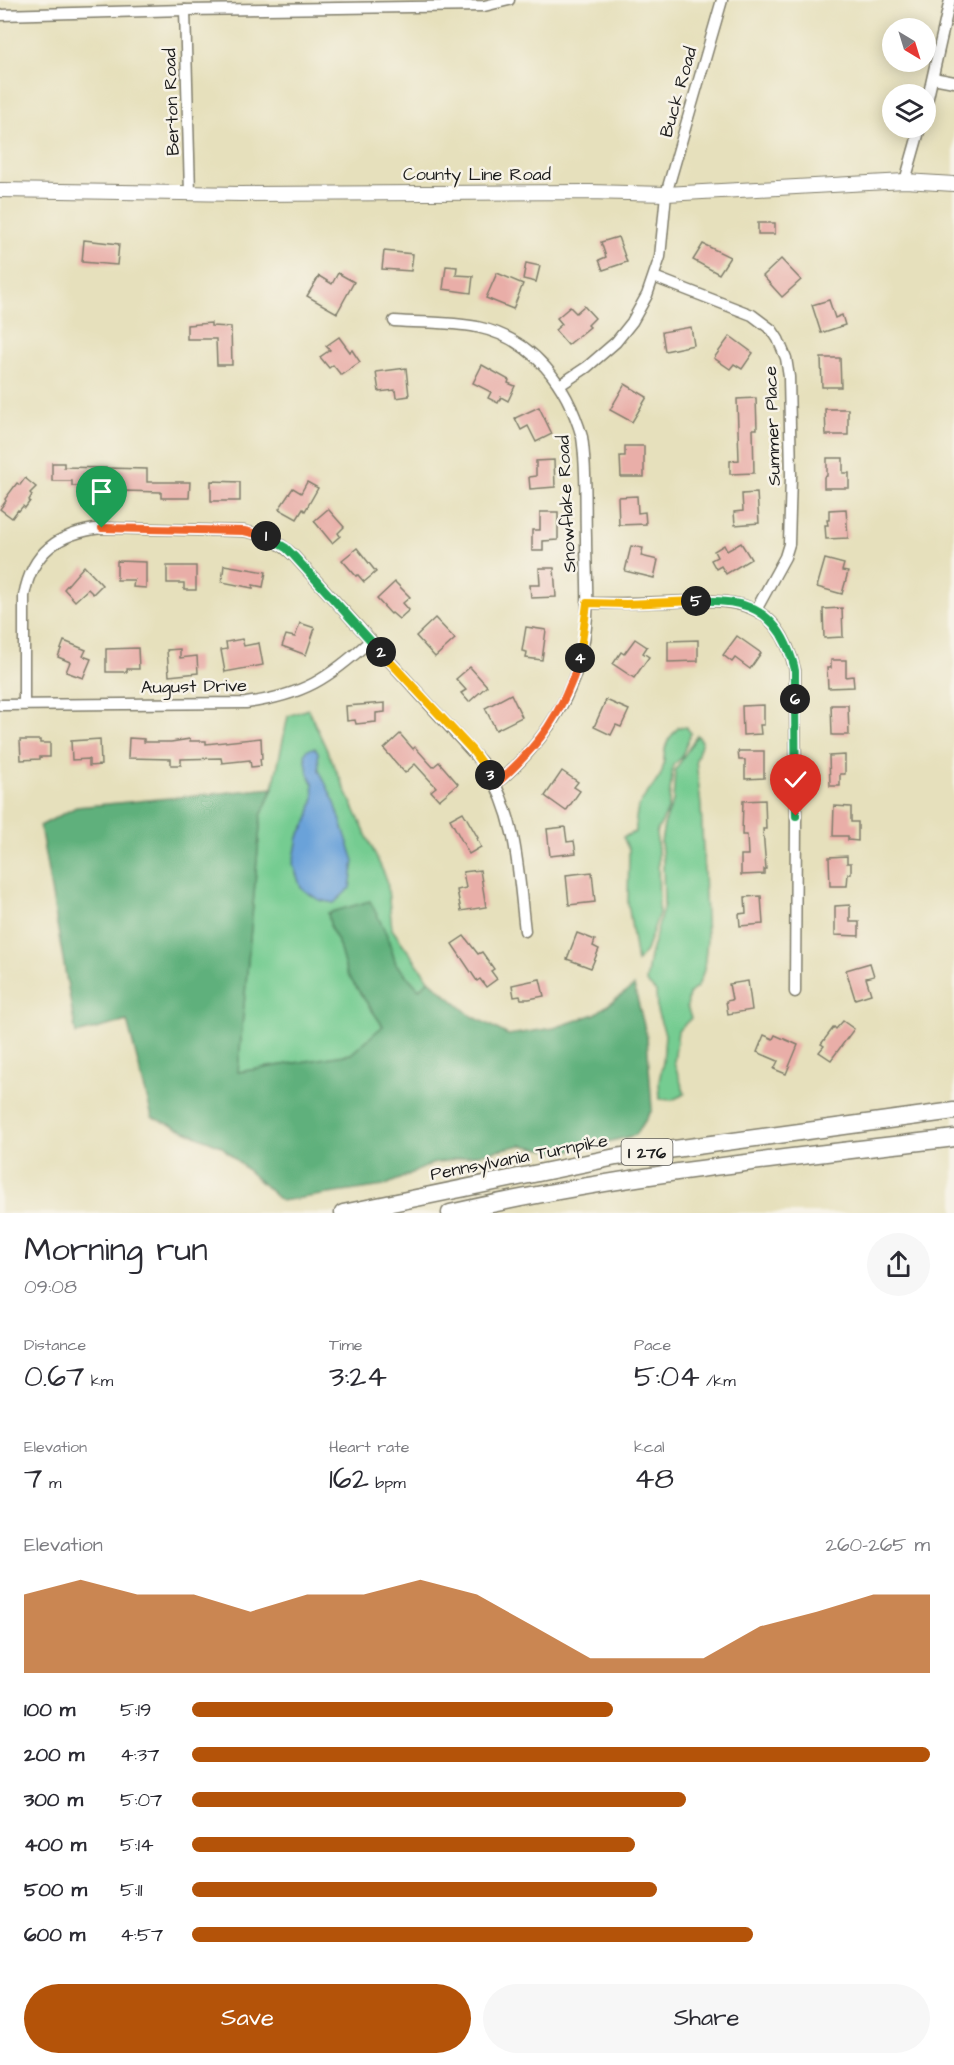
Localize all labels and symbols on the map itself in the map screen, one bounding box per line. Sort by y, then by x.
north arrow [882,18,936,72]
street label: Buck Road [654,44,703,140]
street label: Berton Road [157,48,186,156]
street label: County Line Road [403,162,551,188]
street label: Summer Place [758,365,787,486]
street label: Snowflake Road [550,435,583,573]
pin [76,466,127,528]
pin: 1 [251,521,281,551]
pin: 5 [681,586,711,616]
pin: 2 [366,637,396,667]
pin: 4 [565,643,595,673]
street label: August Drive [141,673,248,701]
pin: 6 [780,684,810,714]
pin [770,754,821,816]
pin: 3 [475,760,505,790]
street label: Pennsylvania Turnpike [428,1128,610,1188]
road number: I 276 [622,1139,672,1165]

